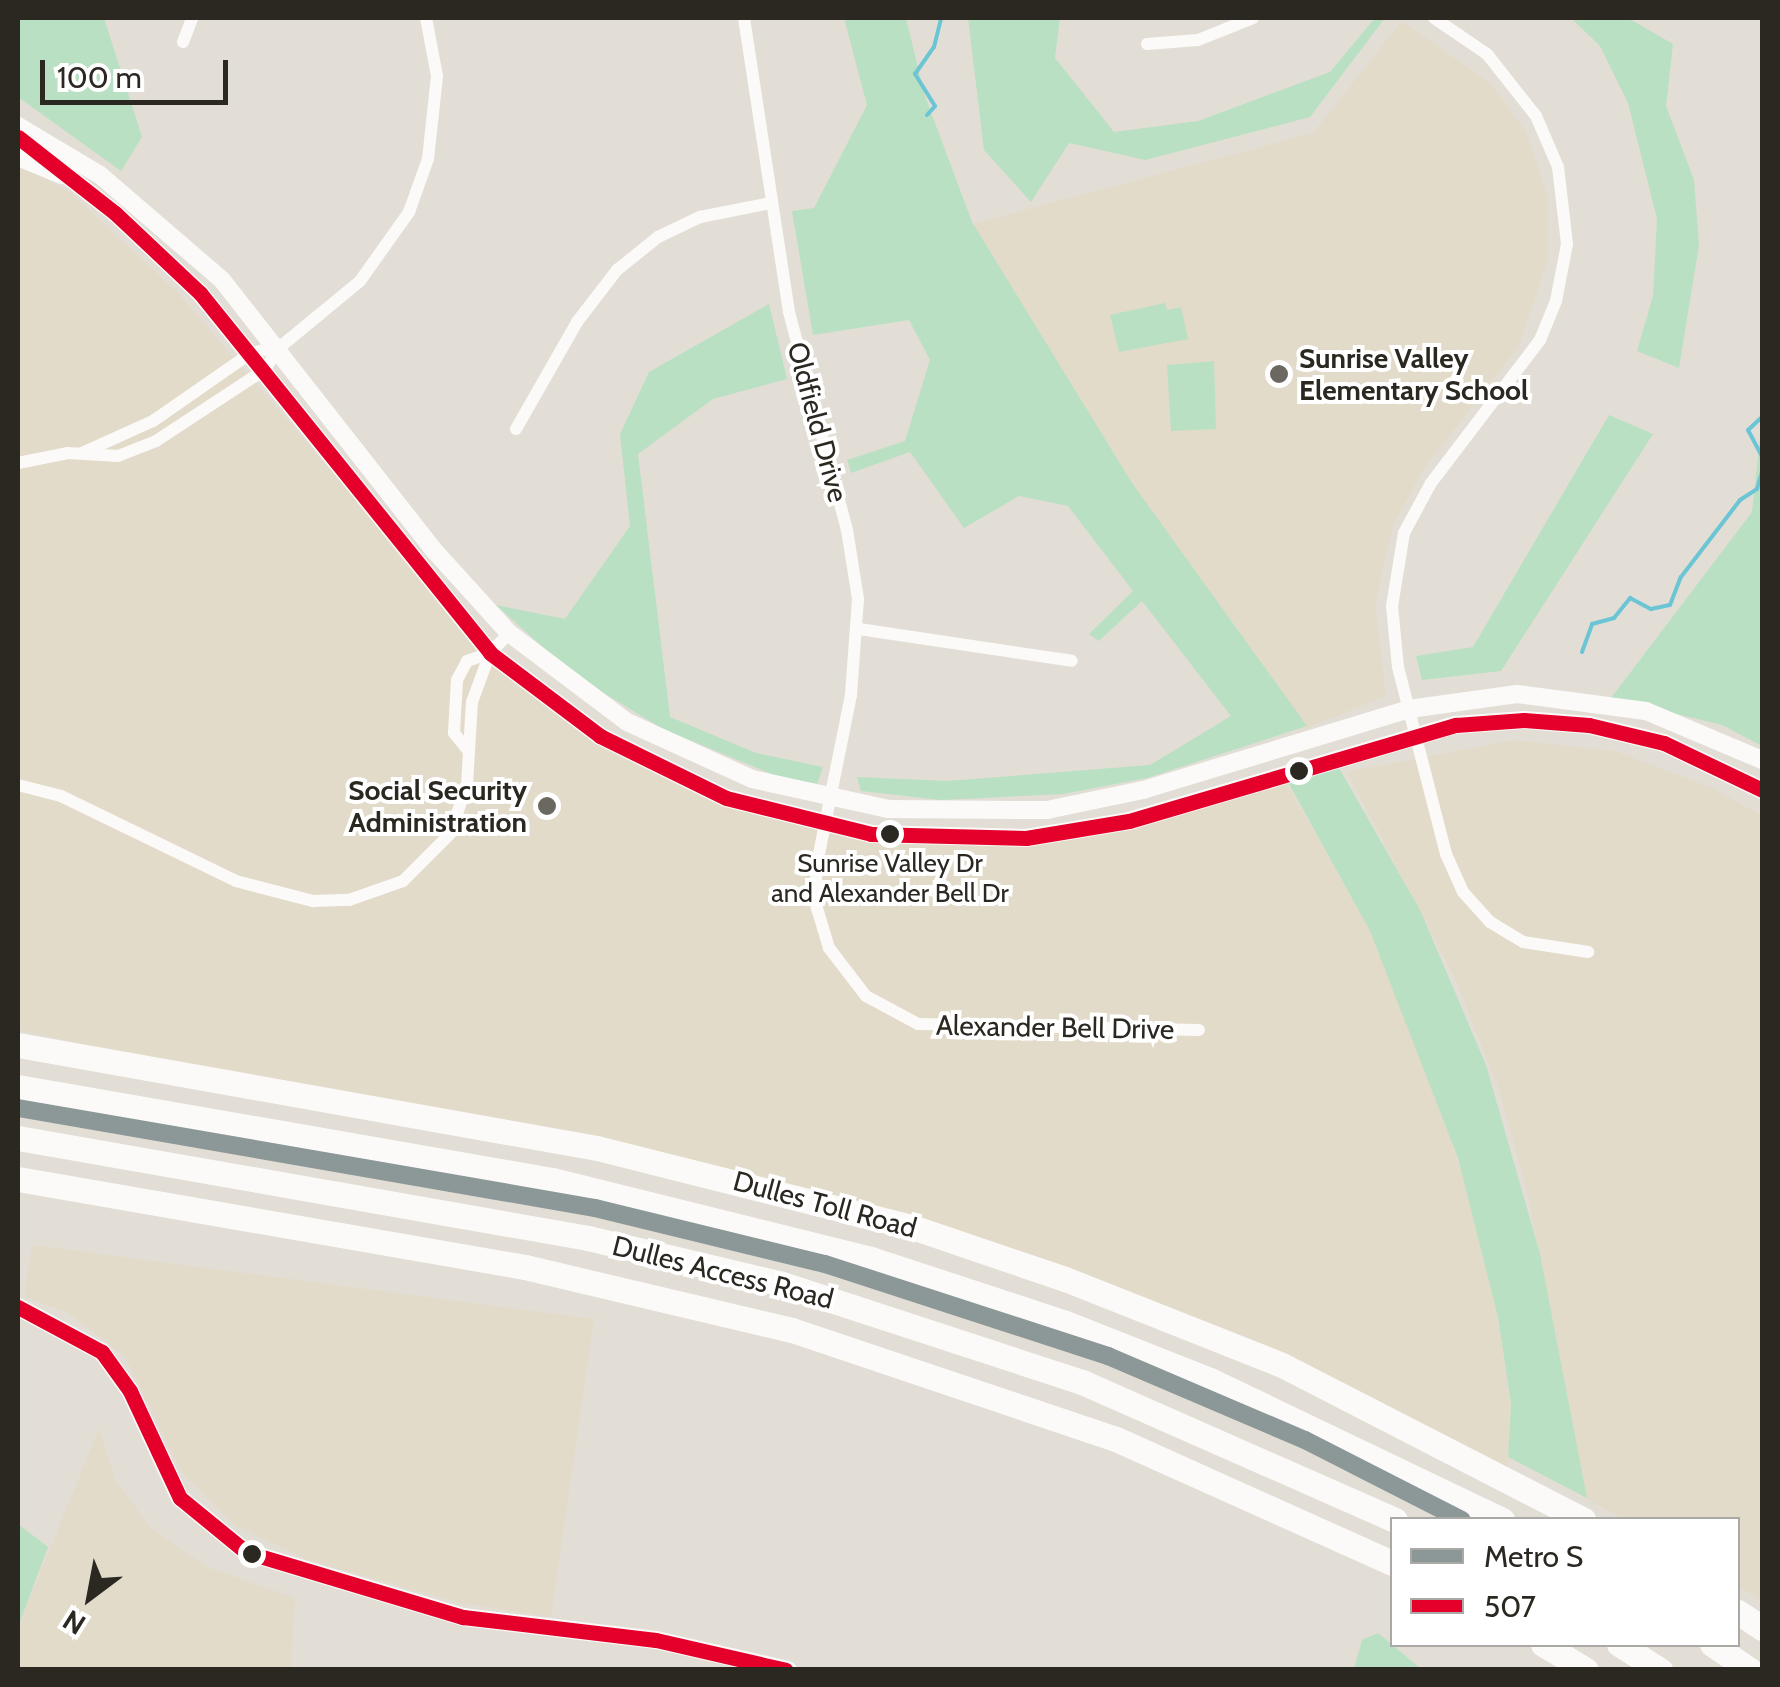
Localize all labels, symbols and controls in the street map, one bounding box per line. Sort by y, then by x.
scale bar [45,40,232,102]
text: 100 m [57,59,142,96]
street label: Oldfield Drive [781,338,855,506]
place label: Sunrise Valley Elementary School [1299,341,1528,407]
marker: Sunrise Valley Elementary School [1268,363,1290,385]
unlabelled marker [1289,761,1309,781]
place label: Social Security Administration [348,773,527,839]
marker: Social Security Administration [536,795,558,817]
marker: Sunrise Valley Dr and Alexander Bell Dr [880,824,900,844]
place label: Sunrise Valley Dr and Alexander Bell Dr [771,848,1009,910]
street label: Alexander Bell Drive [936,1008,1174,1046]
street label: Dulles Toll Road [730,1163,920,1245]
street label: Dulles Access Road [609,1228,837,1316]
legend [1390,1517,1740,1647]
text: Metro S [1484,1538,1583,1575]
unlabelled marker [242,1544,262,1564]
north arrow [40,1547,140,1647]
text: 507 [1484,1588,1536,1625]
text: N [57,1603,92,1642]

